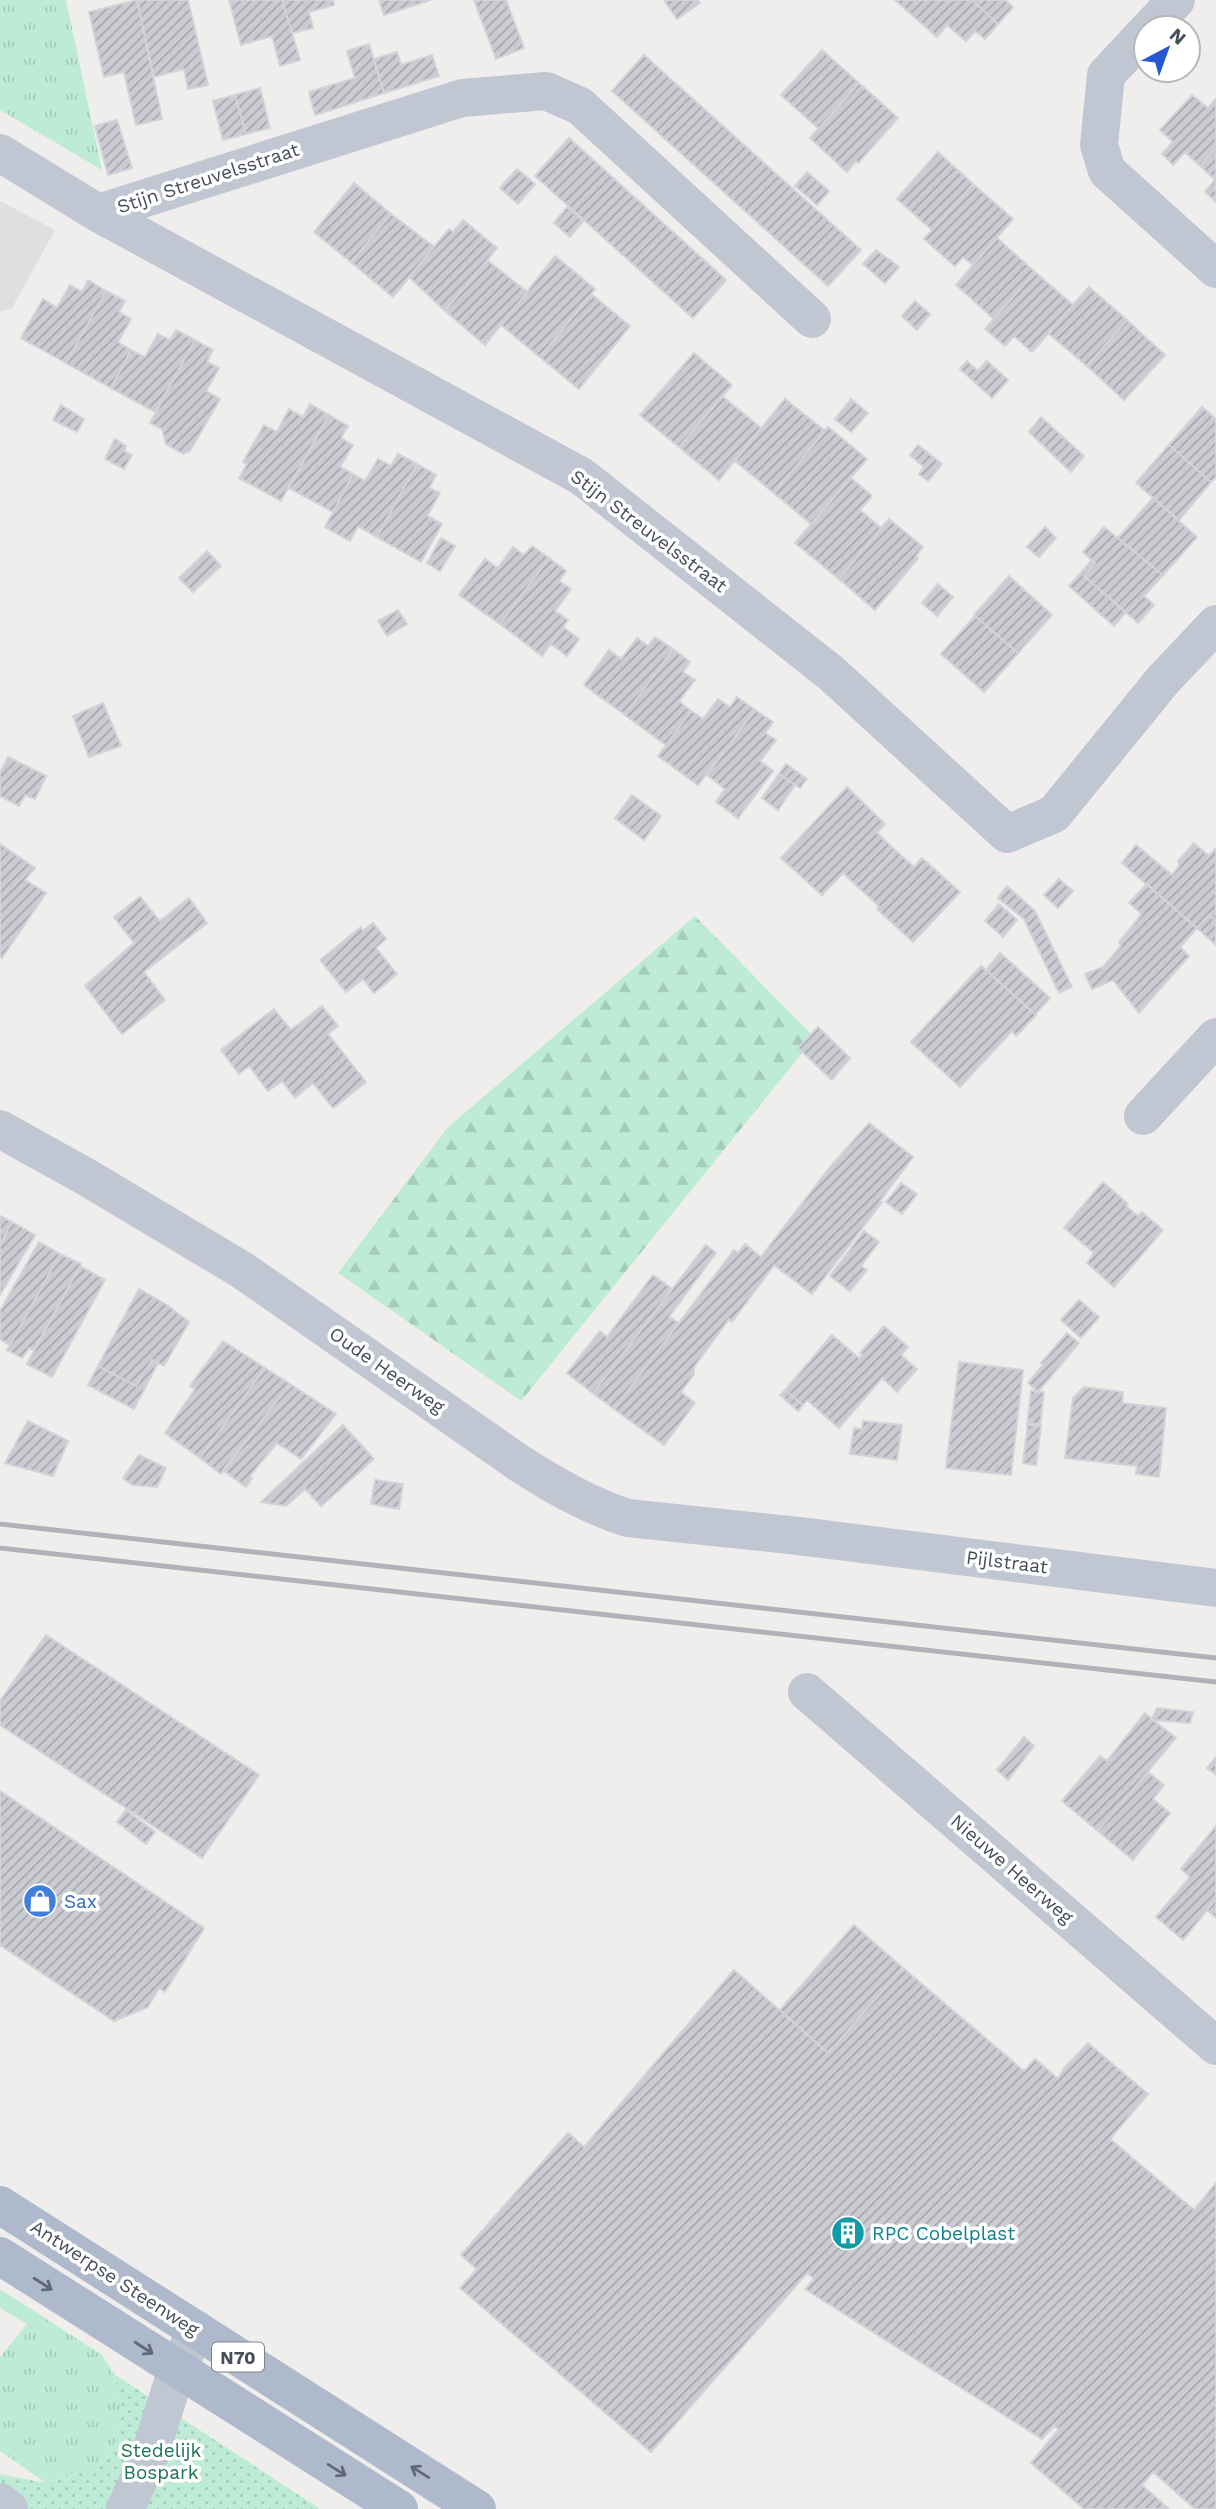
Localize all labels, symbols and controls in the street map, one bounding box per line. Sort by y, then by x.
north arrow [1132,14,1202,84]
text: N [1165,23,1191,50]
street label: Stijn Streuvelsstraat [114,138,302,218]
street label: Stijn Streuvelsstraat [566,465,732,597]
street label: Oude Heerweg [325,1322,450,1419]
street label: Pijlstraat [965,1546,1049,1578]
street label: Nieuwe Heerweg [946,1810,1079,1929]
shop icon: Sax [21,1882,59,1920]
place label: Sax [64,1890,97,1913]
building icon: RPC Cobelplast [829,2214,867,2252]
street label: Antwerpse Steenweg [26,2215,204,2342]
place label: RPC Cobelplast [872,2222,1015,2245]
one-way arrow [33,2277,53,2291]
one-way arrow [134,2342,154,2356]
road number: N70 [212,2342,264,2372]
park label: Stedelijk Bospark [121,2439,202,2484]
one-way arrow [326,2463,346,2477]
one-way arrow [410,2465,430,2479]

